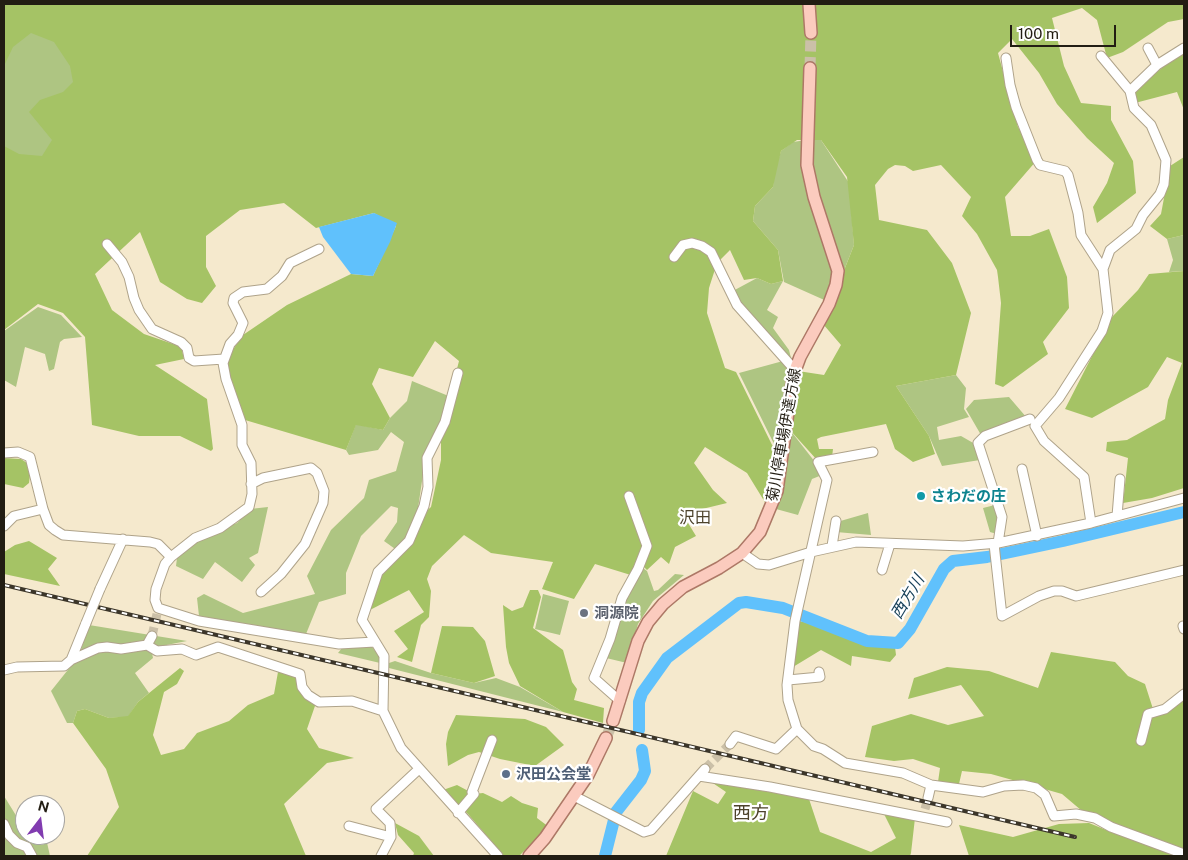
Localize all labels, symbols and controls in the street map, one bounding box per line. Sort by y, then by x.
scale bar [1013,15,1119,47]
text: 100 m [1018,25,1059,42]
street label: 菊川停車場伊達方線 [763,367,805,503]
place label: さわだの庄 [931,487,1006,505]
marker: さわだの庄 [915,490,927,502]
district label: 沢田 [679,508,711,528]
water label: 西方川 [887,571,929,623]
place label: 洞源院 [594,604,639,622]
marker: 洞源院 [578,607,590,619]
place label: 沢田公会堂 [516,765,591,783]
marker: 沢田公会堂 [500,768,512,780]
north arrow [15,795,65,845]
text: N [36,797,51,816]
district label: 西方 [733,802,769,824]

